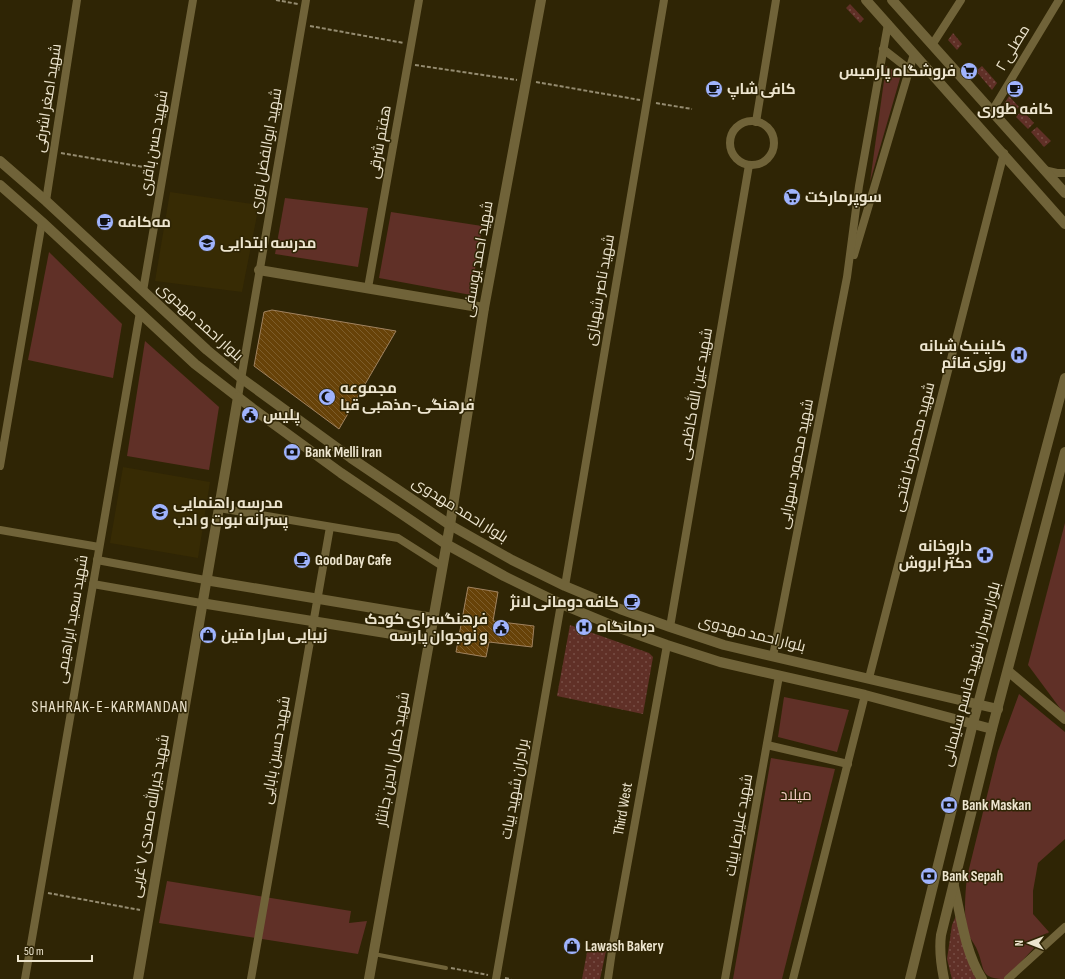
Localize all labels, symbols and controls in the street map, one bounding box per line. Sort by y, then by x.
street label: مصلی ۲ [992,21,1034,75]
street label: شهید اصغر اشرفی [30,42,66,154]
supermarket icon: فروشگاه پارمیس [959,61,979,81]
place label: فروشگاه پارمیس [839,62,956,82]
cafe icon: کافی شاپ [704,79,724,99]
cafe icon: کافه طوری [1005,79,1025,99]
place label: کافی شاپ [727,80,796,100]
street label: شهید ابوالفضل نوری [246,87,286,215]
street label: شهید حسن باقری [135,89,173,197]
place label: کافه طوری [977,100,1053,119]
street label: هفتم شرقی [364,104,396,180]
supermarket icon: سوپرمارکت [782,187,802,207]
place label: سوپرمارکت [805,188,882,208]
street label: شهید احمد یوسفی [458,199,498,319]
cafe icon: مه‌کافه [95,212,115,232]
place label: مه‌کافه [118,213,171,232]
school or university icon: مدرسه ابتدایی [197,233,217,253]
street label: شهید ناصر شهبازی [581,233,619,347]
place label: مدرسه ابتدایی [220,234,316,253]
street label: بلوار احمد مهدوی [153,278,247,366]
street label: شهید عین الله کاظمی [674,326,717,462]
place label: کلینیک شبانه روزى قائم [919,337,1006,373]
hospital icon: کلینیک شبانه روزى قائم [1009,345,1029,365]
place label: مجموعه فرهنگی-مذهبی قبا [340,379,475,415]
street label: شهید محمدرضا فتحی [889,380,939,514]
mosque icon: مجموعه فرهنگی-مذهبی قبا [317,387,337,407]
street label: شهید محمود سهرابی [774,397,818,531]
public building icon: پلیس [240,405,260,425]
place label: پلیس [263,406,300,426]
bank icon: Bank Melli Iran [282,442,302,462]
place label: Bank Melli Iran [305,443,382,462]
street label: بلوار احمد مهدوی [408,473,512,547]
place label: مدرسه راهنمایی پسرانه نبوت و ادب [173,494,289,531]
school or university icon: مدرسه راهنمایی پسرانه نبوت و ادب [150,502,170,522]
place label: داروخانه دکتر ابروش [899,537,972,573]
pharmacy icon: داروخانه دکتر ابروش [975,545,995,565]
cafe icon: Good Day Cafe [292,550,312,570]
place label: Good Day Cafe [315,551,392,570]
street label: شهید سعید ابراهیمی [51,553,93,685]
street label: بلوار سردار شهید قاسم سلیمانی [937,580,1005,768]
cafe icon: کافه دومانی لانژ [622,592,642,612]
place label: کافه دومانی لانژ [509,593,619,612]
place label: فرهنگسرای کودک و نوجوان پارسه [365,610,488,647]
street label: بلوار احمد مهدوی [696,612,808,656]
hospital icon: درمانگاه [574,617,594,637]
public building icon: فرهنگسرای کودک و نوجوان پارسه [491,618,511,638]
place label: درمانگاه [597,618,655,637]
shop icon: زیبایی سارا متین [198,625,218,645]
place label: زیبایی سارا متین [221,626,327,645]
street label: شهید کمال الدین جانثار [372,690,414,829]
street label: شهید حسین بابایی [257,694,295,806]
district label: SHAHRAK-E-KARMANDAN [32,698,188,717]
street label: شهید خیرالله صمدی ۷ غربی [125,733,174,899]
street label: برادران شهید بیات [497,737,533,841]
street label: شهید علیرضا بیات [721,772,757,878]
street label: Third West [609,781,637,837]
park label: میلاد [780,786,812,805]
bank icon: Bank Maskan [939,795,959,815]
place label: Bank Maskan [962,796,1031,815]
bank icon: Bank Sepah [919,866,939,886]
place label: Bank Sepah [942,867,1003,886]
north arrow [1009,923,1049,963]
shop icon: Lawash Bakery [562,936,582,956]
scale bar [18,937,92,963]
place label: Lawash Bakery [585,937,664,956]
text: N [1013,940,1026,946]
text: 50 m [24,944,44,959]

